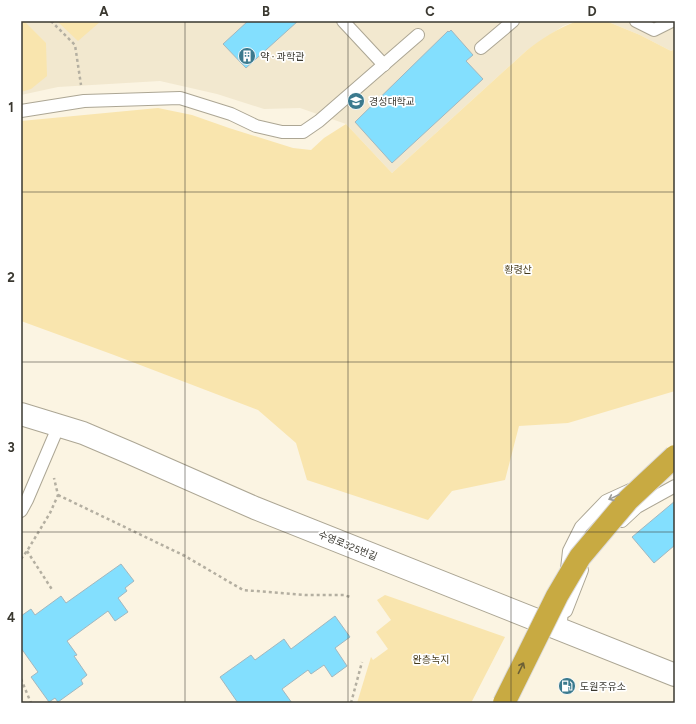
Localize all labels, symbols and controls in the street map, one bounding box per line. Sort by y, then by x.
text: A [99,4,109,19]
text: B [262,4,270,19]
text: C [425,4,435,19]
text: D [587,4,597,19]
building icon: 약 · 과학관 [237,46,257,66]
place label: 약 · 과학관 [260,50,305,63]
school or university icon: 경성대학교 [346,91,366,111]
place label: 경성대학교 [369,95,415,108]
text: 1 [8,100,14,115]
park label: 황령산 [504,263,532,276]
text: 2 [7,270,15,285]
text: 3 [7,440,15,455]
one-way arrow [609,494,621,501]
street label: 수영로325번길 [316,528,379,563]
text: 4 [7,610,15,625]
park label: 완층녹지 [413,653,449,666]
one-way arrow [518,662,525,674]
fuel station icon: 도원주유소 [557,676,577,696]
place label: 도원주유소 [580,680,626,693]

